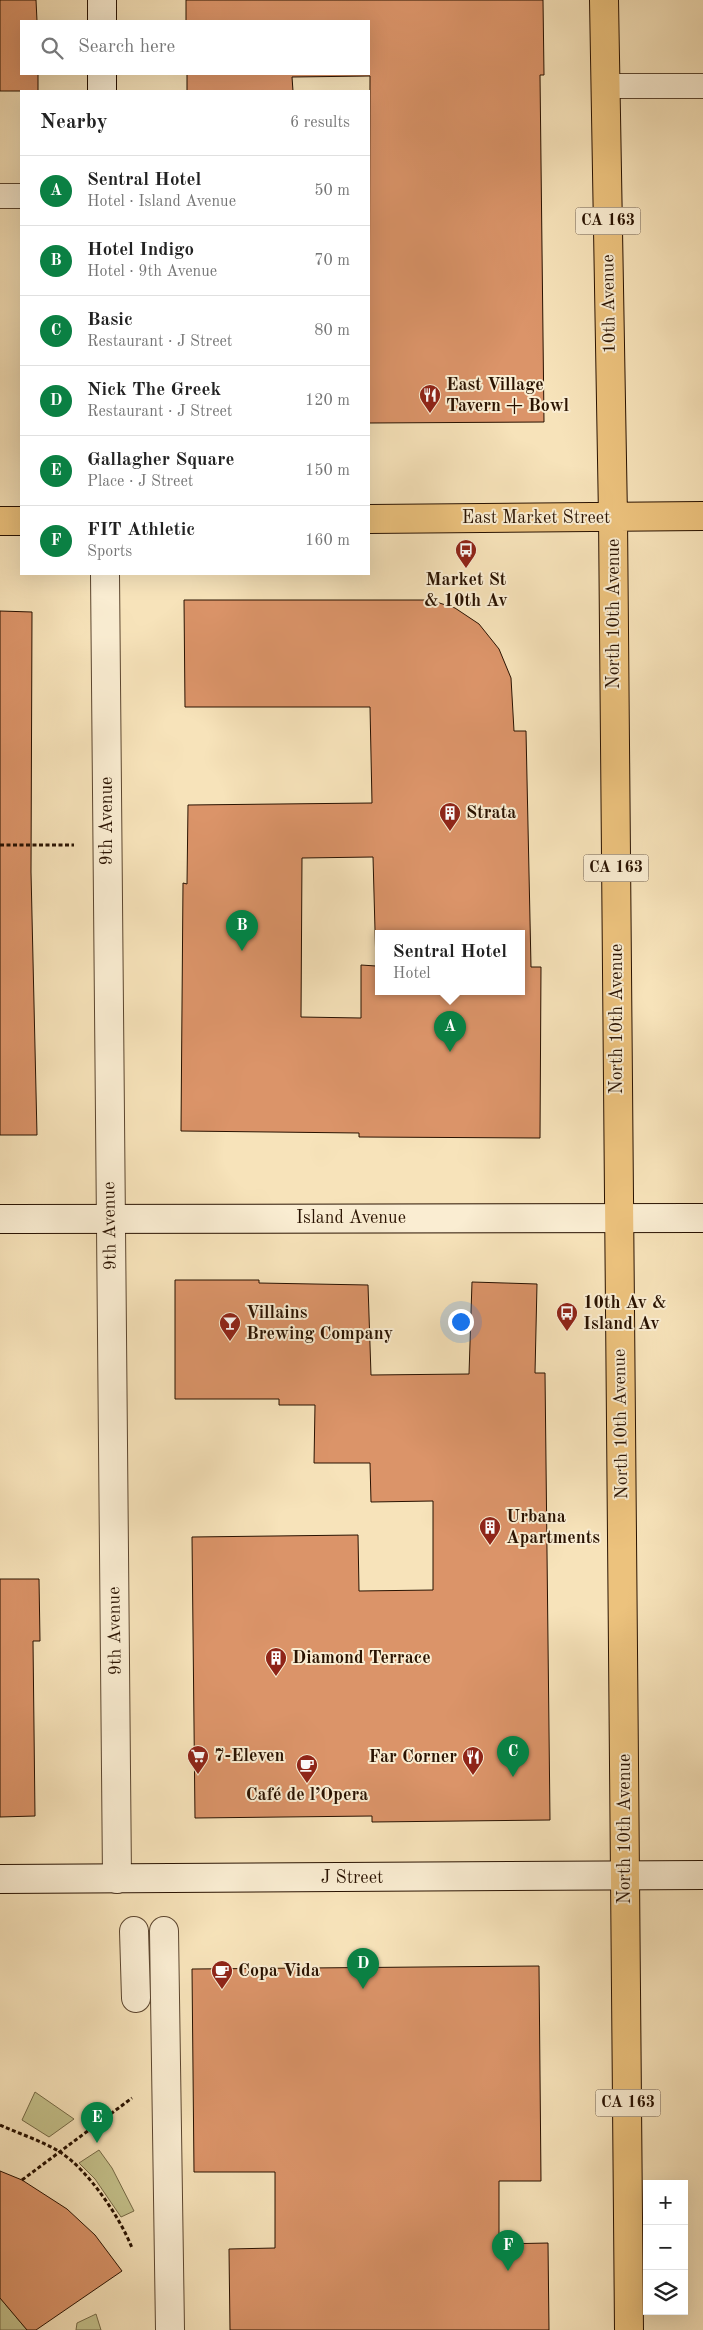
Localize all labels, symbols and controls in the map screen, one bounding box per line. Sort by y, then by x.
search box [20,20,370,75]
icon: search [38,34,66,62]
text: Search here [78,38,175,57]
text: Nearby [40,112,108,133]
text: 6 results [290,115,350,131]
text: Sentral Hotel [87,171,201,190]
text: A [50,183,62,199]
text: 50 m [314,183,350,199]
text: Hotel · Island Avenue [87,194,236,210]
road number: CA 163 [576,208,640,235]
text: Hotel Indigo [87,241,194,260]
text: B [50,253,62,269]
text: 70 m [314,253,350,269]
street label: 10th Avenue [599,254,619,354]
text: Hotel · 9th Avenue [87,264,217,280]
text: Basic [87,311,133,330]
text: C [51,323,61,339]
text: 80 m [314,323,350,339]
text: Restaurant · J Street [87,334,232,350]
place label: East Village Tavern + Bowl [446,376,570,415]
text: Nick The Greek [87,381,221,400]
restaurant icon: East Village Tavern + Bowl [418,383,442,414]
text: D [50,393,62,409]
text: 120 m [305,393,350,409]
text: Restaurant · J Street [87,404,232,420]
text: Gallagher Square [87,451,234,470]
text: E [50,463,62,479]
text: 150 m [305,463,350,479]
text: Place · J Street [87,474,193,490]
street label: East Market Street [462,509,610,527]
text: FIT Athletic [87,521,195,540]
text: F [51,533,61,549]
text: 160 m [305,533,350,549]
bus stop icon: Market St & 10th Av [454,538,478,569]
street label: North 10th Avenue [605,539,623,689]
text: Sports [87,544,132,560]
place label: Market St & 10th Av [424,571,508,610]
street label: 9th Avenue [98,777,116,865]
building icon: Strata [438,801,462,832]
place label: Strata [466,804,516,822]
road number: CA 163 [584,854,648,881]
pin: B [226,910,258,951]
popup [375,930,525,995]
text: Sentral Hotel [393,943,507,962]
street label: North 10th Avenue [608,944,626,1094]
text: Hotel [393,966,431,982]
pin: A [434,1011,466,1052]
street label: 9th Avenue [100,1181,120,1271]
street label: Island Avenue [296,1209,406,1227]
place label: 10th Av & Island Av [583,1294,666,1333]
bus stop icon: 10th Av & Island Av [555,1301,579,1332]
place label: Villains Brewing Company [246,1304,393,1343]
your location [448,1309,474,1335]
bar icon: Villains Brewing Company [218,1311,242,1342]
street label: North 10th Avenue [611,1349,631,1499]
place label: Urbana Apartments [506,1508,600,1547]
building icon: Urbana Apartments [478,1515,502,1546]
street label: 9th Avenue [105,1586,125,1676]
building icon: Diamond Terrace [264,1646,288,1677]
place label: Diamond Terrace [292,1649,431,1667]
pin: C [497,1736,529,1777]
supermarket icon: 7-Eleven [186,1744,210,1775]
restaurant icon: Far Corner [461,1745,485,1776]
place label: 7-Eleven [214,1747,285,1765]
place label: Far Corner [368,1748,457,1766]
cafe icon: Café de l’Opera [295,1753,319,1784]
street label: North 10th Avenue [616,1754,634,1904]
place label: Café de l’Opera [246,1786,368,1804]
street label: J Street [321,1869,383,1887]
pin: D [347,1948,379,1989]
cafe icon: Copa Vida [210,1959,234,1990]
place label: Copa Vida [238,1962,320,1980]
road number: CA 163 [596,2090,660,2116]
pin: E [81,2102,113,2143]
map controls [643,2180,688,2315]
button: + [643,2180,688,2225]
button: − [643,2225,688,2270]
pin: F [492,2230,524,2271]
button: layers [643,2270,688,2315]

